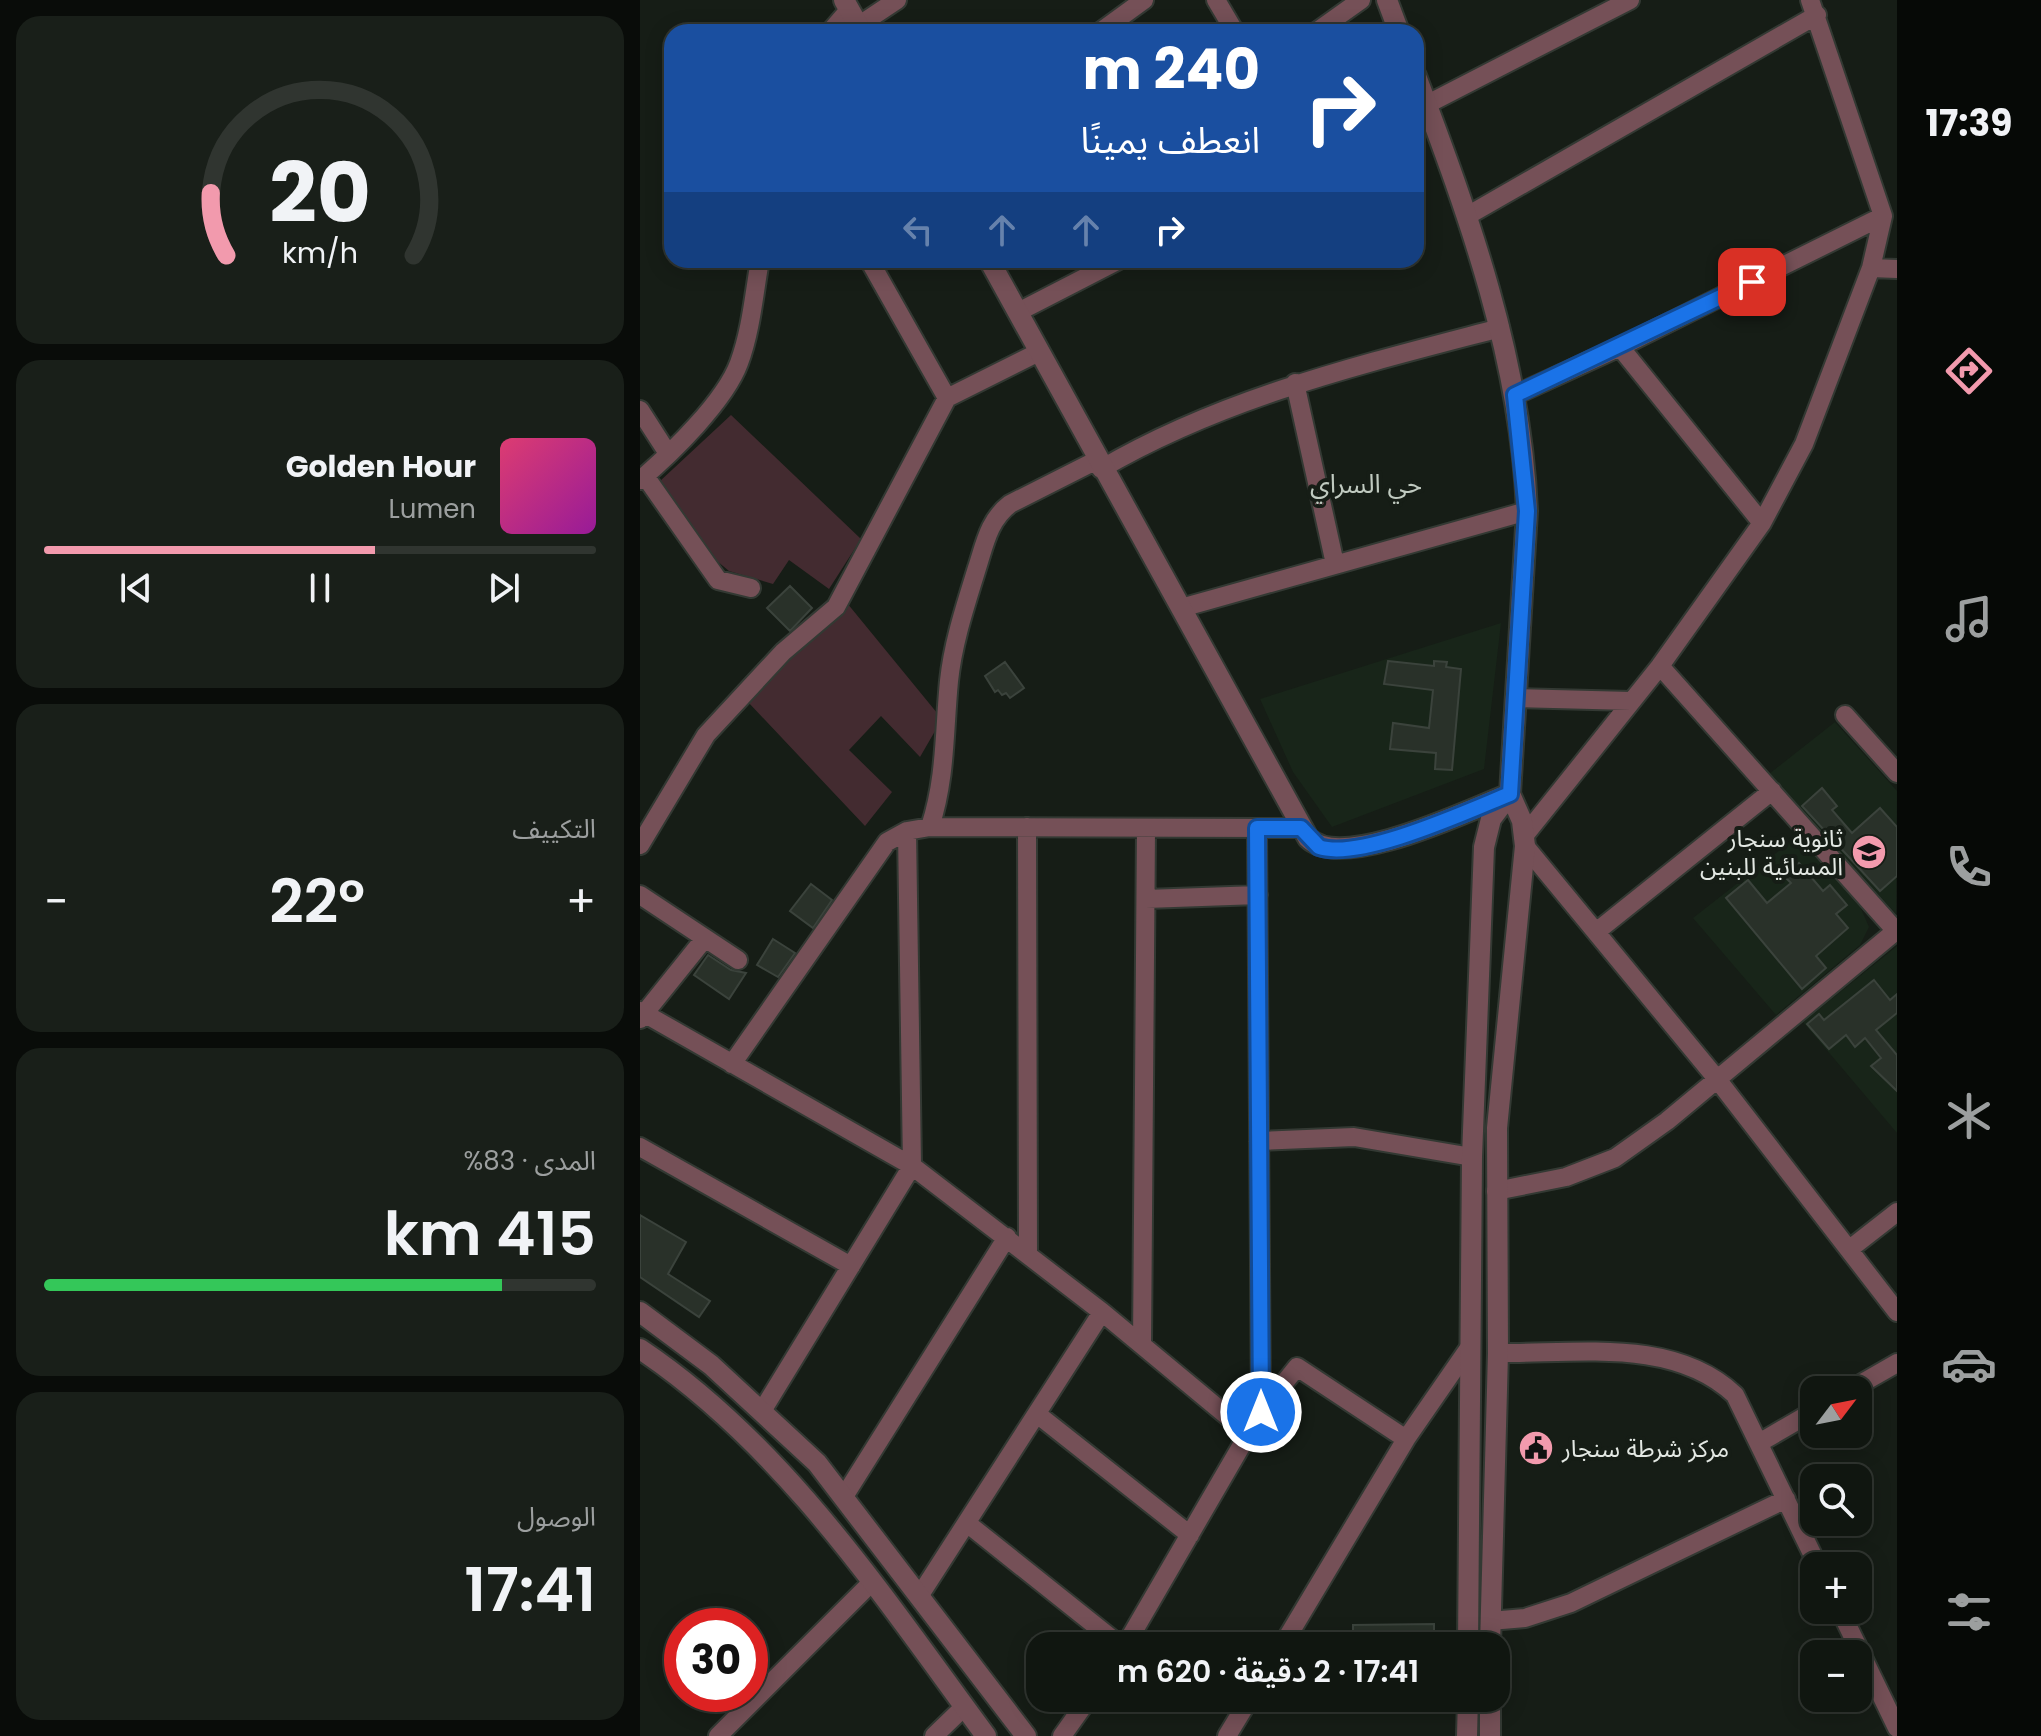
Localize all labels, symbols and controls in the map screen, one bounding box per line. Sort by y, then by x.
text: 240 m [1082,30,1260,109]
icon: right [1288,56,1392,160]
text: 17:39 [1926,98,2012,149]
text: انعطف يمينًا [1080,115,1260,166]
text: 20 [269,135,371,251]
icon: left [896,208,940,252]
icon: ahead [980,208,1024,252]
icon: ahead [1064,208,1108,252]
icon: right [1148,208,1192,252]
text: km/h [282,233,358,273]
pin [1718,248,1786,316]
icon: arrive [1730,260,1774,304]
icon: directions [1941,343,1997,399]
text: Golden Hour [286,445,476,488]
district label: حي السراي [1310,466,1422,504]
text: Lumen [389,491,476,527]
icon: previous [114,566,158,610]
icon: pause [298,566,342,610]
icon: next [482,566,526,610]
icon: music [1941,591,1997,647]
text: التكييف [512,811,596,847]
place label: ثانوية سنجار المسائية للبنين [1700,822,1843,883]
school or university icon: ثانوية سنجار المسائية للبنين [1850,833,1888,871]
icon: phone [1941,839,1997,895]
text: 22° [269,860,365,944]
text: − [44,871,68,932]
text: + [566,871,596,932]
icon: climate [1941,1088,1997,1144]
text: المدى · 83% [464,1143,596,1179]
text: 415 km [384,1192,596,1276]
icon: car [1941,1336,1997,1392]
position arrow [1219,1370,1303,1454]
north arrow [1800,1376,1872,1448]
map controls [1800,1376,1872,1712]
public building icon: مركز شرطة سنجار [1517,1429,1555,1467]
place label: مركز شرطة سنجار [1561,1432,1729,1465]
button: search [1800,1464,1872,1536]
text: الوصول [517,1499,596,1535]
text: 17:41 [464,1548,596,1632]
button: + [1800,1552,1872,1624]
icon: filters [1941,1584,1997,1640]
speed limit sign: 30 [664,1608,768,1712]
button: − [1800,1640,1872,1712]
text: 17:41 · 2 دقيقة · 620 m [1117,1650,1419,1693]

